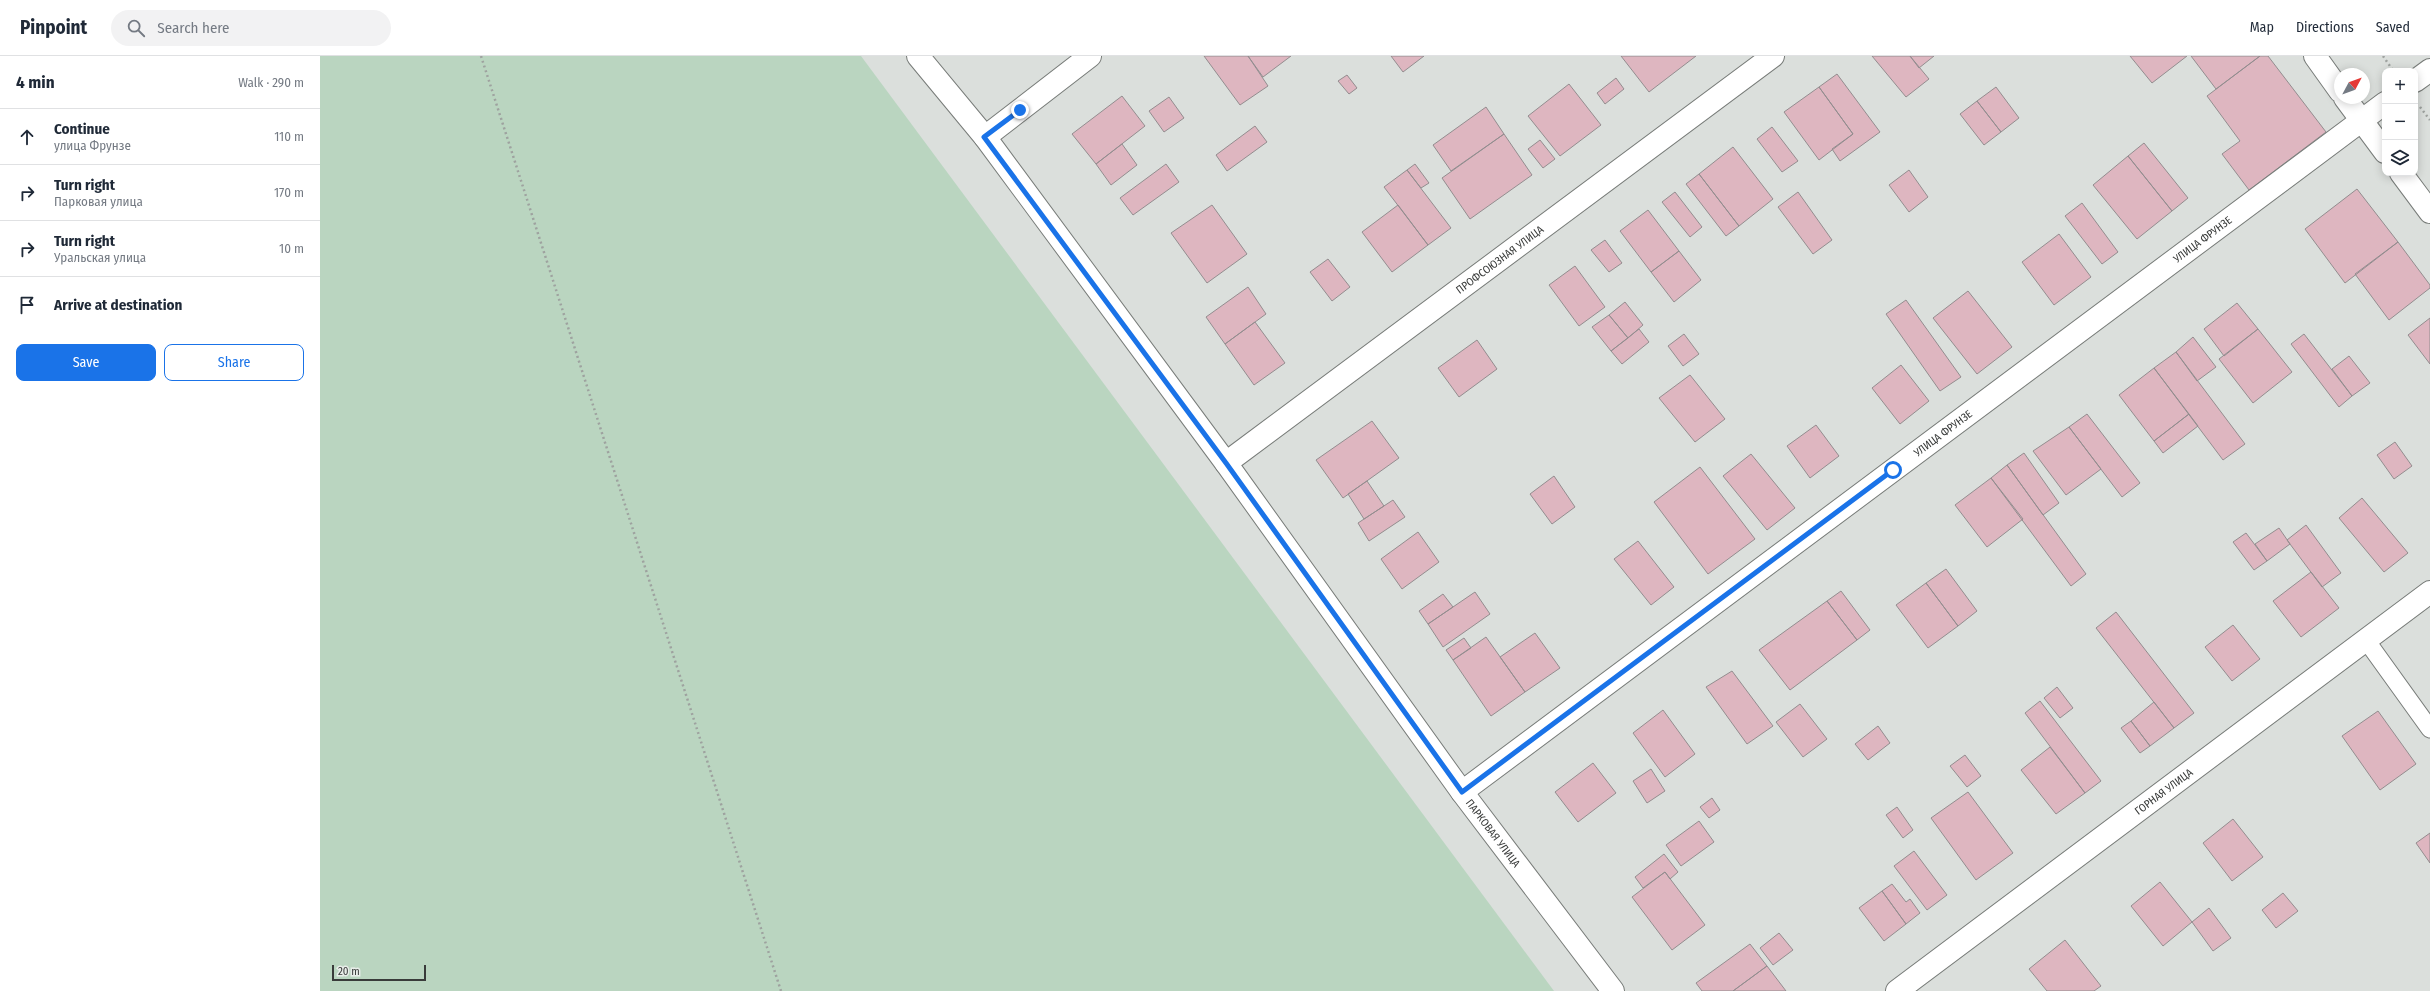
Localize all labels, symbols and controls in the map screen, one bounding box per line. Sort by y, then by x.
search box [111,10,391,46]
text: Pinpoint [20,16,87,39]
icon: search [125,17,147,39]
text: Search here [157,19,230,37]
text: Map [2250,19,2274,36]
text: Directions [2296,19,2354,36]
text: Saved [2376,19,2410,36]
north arrow [2334,68,2370,104]
map controls [2382,68,2418,176]
button: + [2382,68,2418,104]
text: 4 min [16,72,55,93]
text: Walk · 290 m [238,75,304,90]
route end [1011,101,1029,119]
button: − [2382,104,2418,140]
text: Continue [54,120,110,138]
icon: ahead [16,126,38,148]
text: 110 m [274,129,304,144]
text: улица Фрунзе [54,138,131,153]
button: layers [2382,140,2418,176]
text: Turn right [54,176,115,194]
icon: right [16,182,38,204]
text: 170 m [274,185,304,200]
text: Парковая улица [54,194,143,209]
street label: УЛИЦА ФРУНЗЕ [2170,214,2234,266]
street label: ПРОФСОЮЗНАЯ УЛИЦА [1454,223,1546,297]
text: Turn right [54,232,115,250]
icon: right [16,238,38,260]
text: 10 m [279,241,304,256]
text: Уральская улица [54,250,146,265]
icon: arrive [16,294,38,316]
text: Arrive at destination [54,296,182,314]
button: Save [16,344,156,381]
button: Share [164,344,304,381]
street label: УЛИЦА ФРУНЗЕ [1911,408,1975,460]
route start [1884,461,1902,479]
street label: ГОРНАЯ УЛИЦА [2132,766,2196,818]
street label: ПАРКОВАЯ УЛИЦА [1463,797,1523,870]
scale bar [332,963,426,982]
text: 20 m [338,965,360,978]

